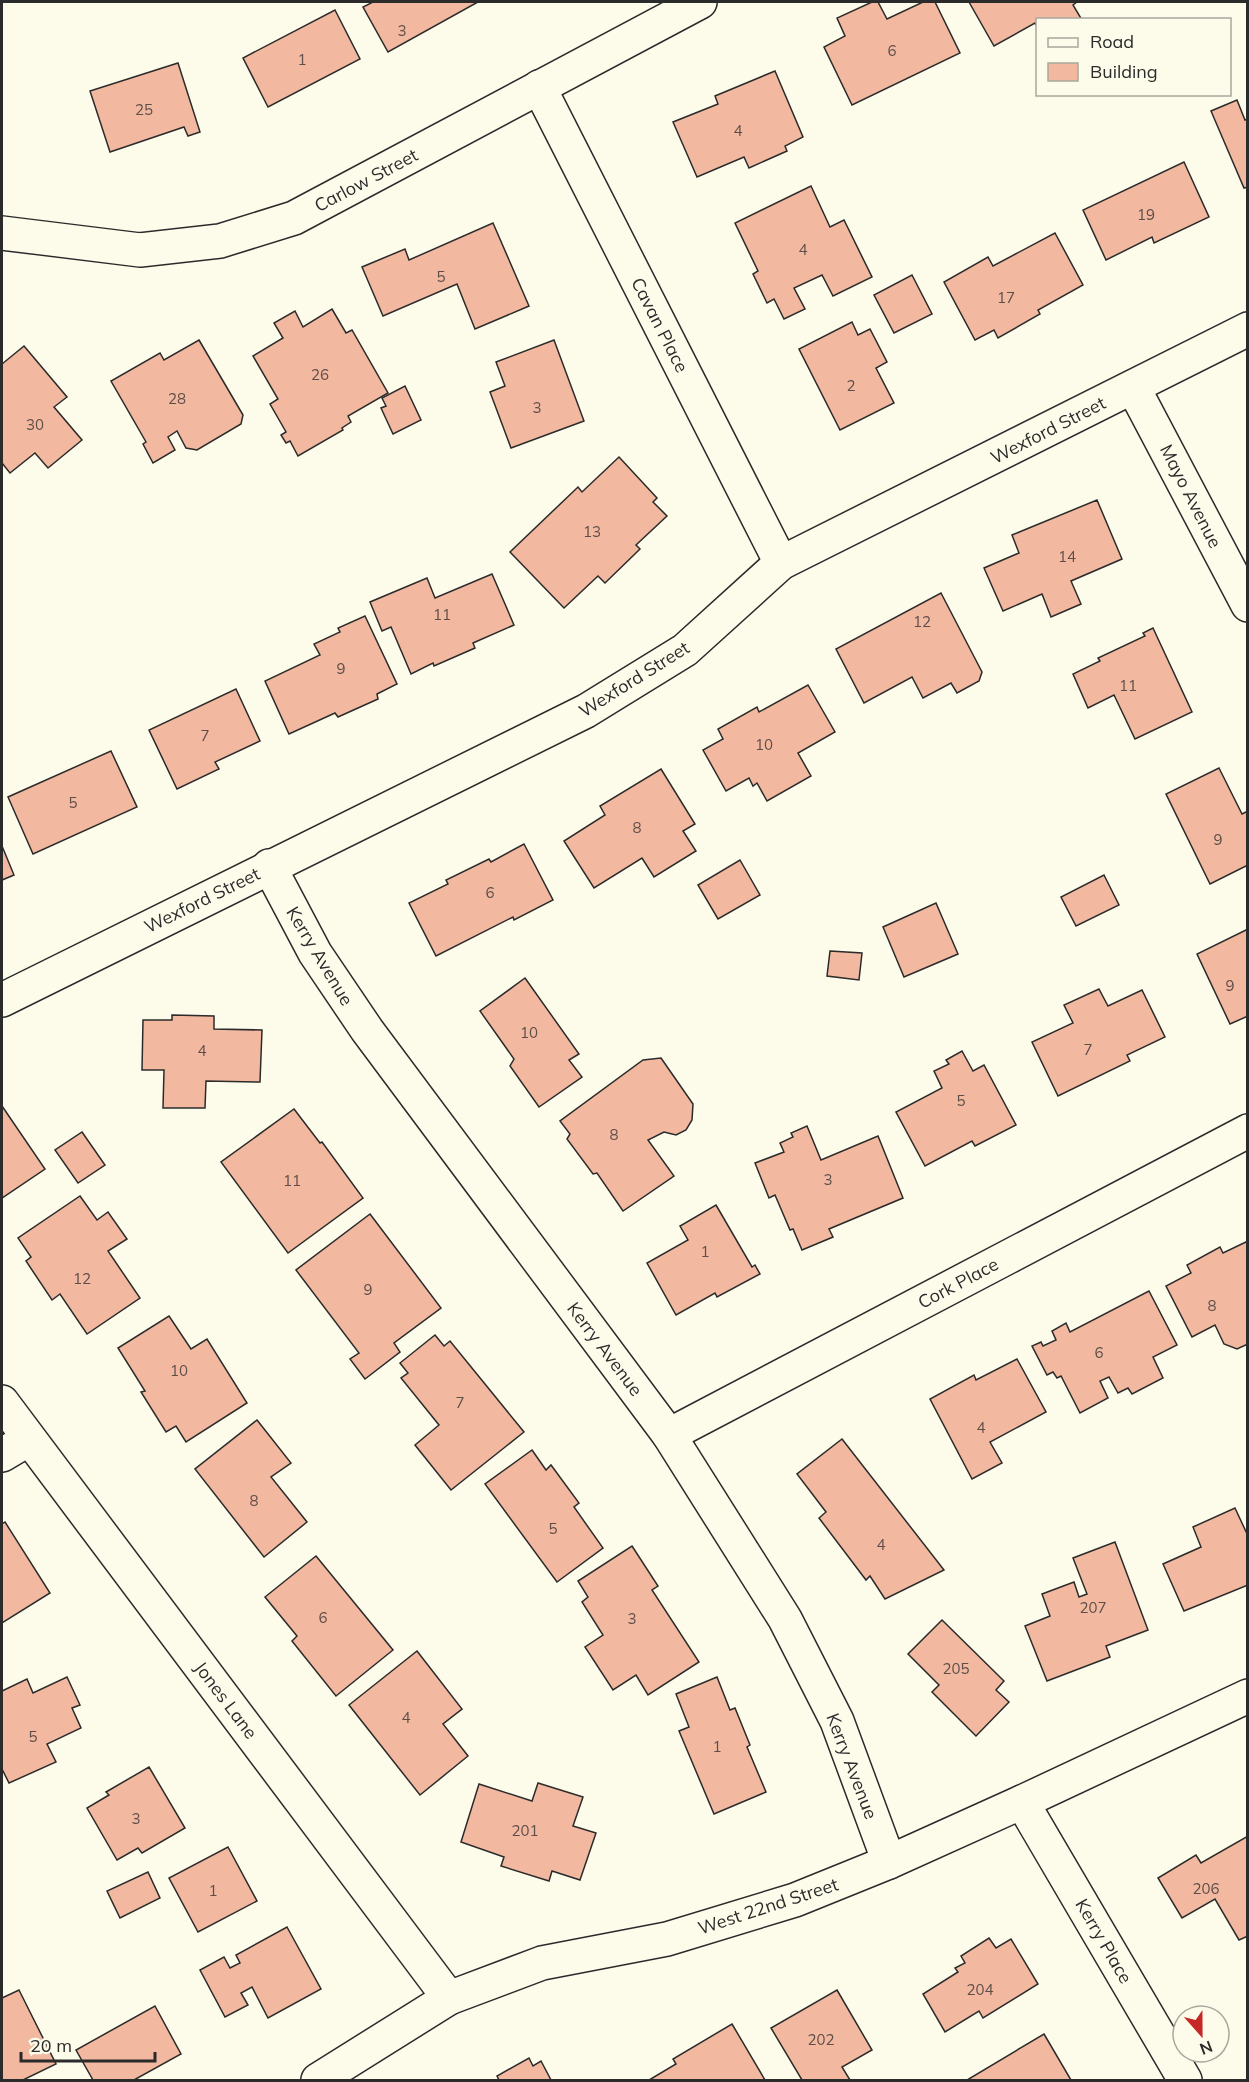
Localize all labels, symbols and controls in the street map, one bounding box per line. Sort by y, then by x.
legend [1036,18,1231,96]
house number: 3 [397,21,407,40]
text: Road [1090,30,1134,53]
house number: 6 [887,41,897,60]
house number: 1 [297,50,307,69]
text: Building [1090,60,1158,83]
house number: 25 [135,100,153,119]
house number: 4 [733,121,743,140]
street label: Carlow Street [310,143,422,217]
house number: 19 [1137,205,1155,224]
house number: 4 [798,240,808,259]
house number: 5 [436,267,446,286]
street label: Cavan Place [626,274,694,376]
house number: 17 [997,288,1015,307]
house number: 26 [311,365,329,384]
house number: 2 [846,376,856,395]
house number: 28 [168,389,186,408]
street label: Wexford Street [987,391,1109,469]
house number: 3 [532,398,542,417]
house number: 30 [26,415,44,434]
street label: Mayo Avenue [1155,440,1227,552]
house number: 13 [583,522,601,541]
house number: 14 [1058,547,1076,566]
house number: 11 [433,605,451,624]
house number: 12 [913,612,931,631]
street label: Wexford Street [574,636,694,722]
house number: 9 [336,659,346,678]
house number: 11 [1119,676,1137,695]
house number: 7 [200,726,210,745]
house number: 10 [755,735,773,754]
house number: 5 [68,793,78,812]
house number: 8 [632,818,642,837]
house number: 9 [1213,830,1223,849]
street label: Wexford Street [140,862,264,938]
house number: 6 [485,883,495,902]
street label: Kerry Avenue [281,902,359,1010]
house number: 9 [1225,976,1235,995]
house number: 10 [520,1023,538,1042]
house number: 7 [1083,1040,1093,1059]
house number: 4 [197,1041,207,1060]
house number: 5 [956,1091,966,1110]
house number: 8 [609,1125,619,1144]
house number: 3 [823,1170,833,1189]
house number: 11 [283,1171,301,1190]
house number: 1 [700,1242,710,1261]
street label: Cork Place [914,1252,1002,1314]
house number: 12 [73,1269,91,1288]
house number: 9 [363,1280,373,1299]
house number: 8 [1207,1296,1217,1315]
street label: Kerry Avenue [562,1298,648,1400]
house number: 6 [1094,1343,1104,1362]
house number: 10 [170,1361,188,1380]
house number: 7 [455,1393,465,1412]
house number: 4 [976,1418,986,1437]
house number: 8 [249,1491,259,1510]
house number: 5 [548,1519,558,1538]
house number: 4 [876,1535,886,1554]
house number: 207 [1079,1598,1107,1617]
house number: 6 [318,1608,328,1627]
house number: 3 [627,1609,637,1628]
street label: Jones Lane [189,1657,263,1743]
house number: 205 [942,1659,970,1678]
house number: 4 [401,1708,411,1727]
street label: Kerry Avenue [821,1710,883,1822]
house number: 5 [28,1727,38,1746]
house number: 1 [712,1737,722,1756]
house number: 3 [131,1809,141,1828]
house number: 201 [511,1821,539,1840]
street label: West 22nd Street [695,1873,841,1939]
house number: 206 [1192,1879,1220,1898]
house number: 1 [208,1881,218,1900]
street label: Kerry Place [1070,1894,1138,1988]
house number: 204 [966,1980,994,1999]
north arrow [1171,2004,1231,2064]
scale bar [21,2025,154,2063]
house number: 202 [807,2030,835,2049]
text: 20 m [30,2034,72,2057]
text: N [1197,2037,1216,2060]

